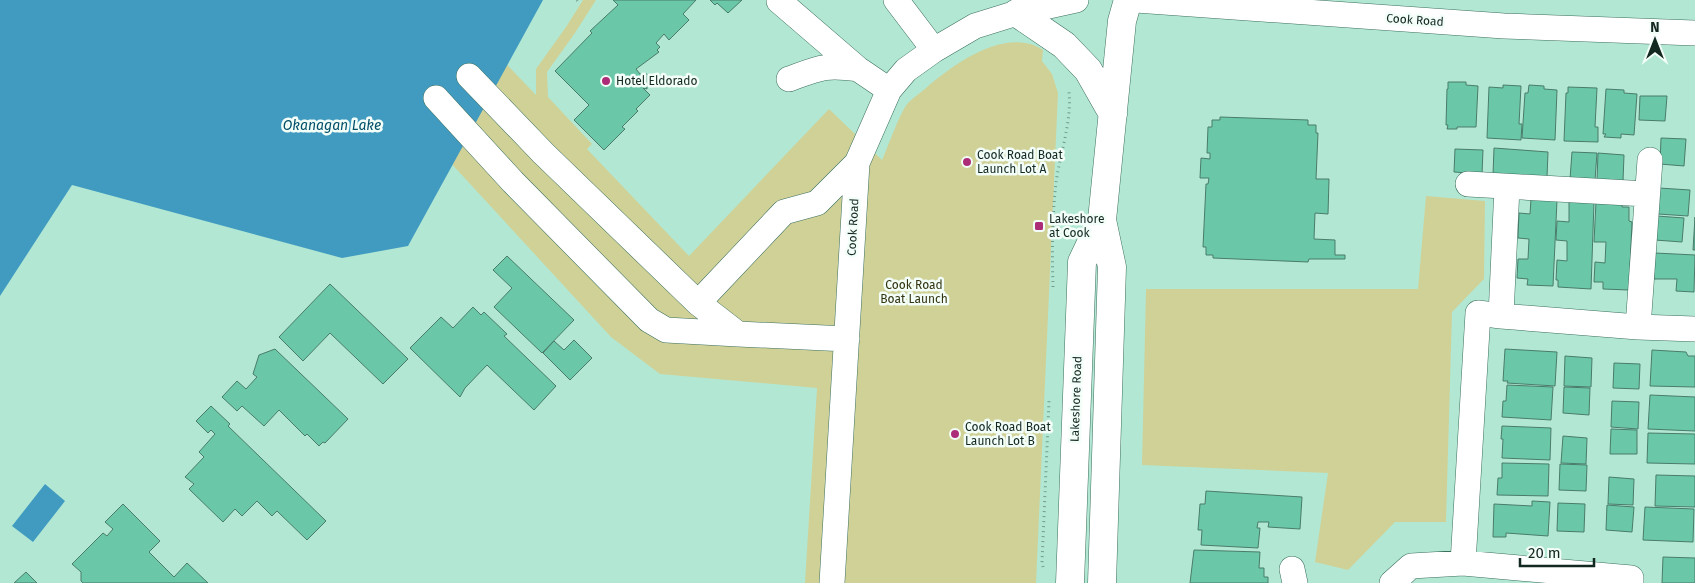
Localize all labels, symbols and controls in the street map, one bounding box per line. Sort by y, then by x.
street label: Cook Road [1386,11,1444,29]
north arrow [1630,15,1680,65]
text: N [1650,19,1660,36]
place label: Hotel Eldorado [616,74,697,88]
marker: Hotel Eldorado [600,75,612,87]
water label: Okanagan Lake [283,117,381,134]
place label: Cook Road Boat Launch Lot A [977,148,1063,176]
marker: Cook Road Boat Launch Lot A [961,156,973,168]
street label: Cook Road [845,198,861,256]
place label: Lakeshore at Cook [1049,212,1104,240]
marker: Lakeshore at Cook [1033,220,1045,232]
park label: Cook Road Boat Launch [880,278,948,306]
street label: Lakeshore Road [1067,356,1085,442]
place label: Cook Road Boat Launch Lot B [965,420,1051,448]
marker: Cook Road Boat Launch Lot B [949,428,961,440]
scale bar [1520,536,1594,568]
text: 20 m [1528,544,1561,562]

